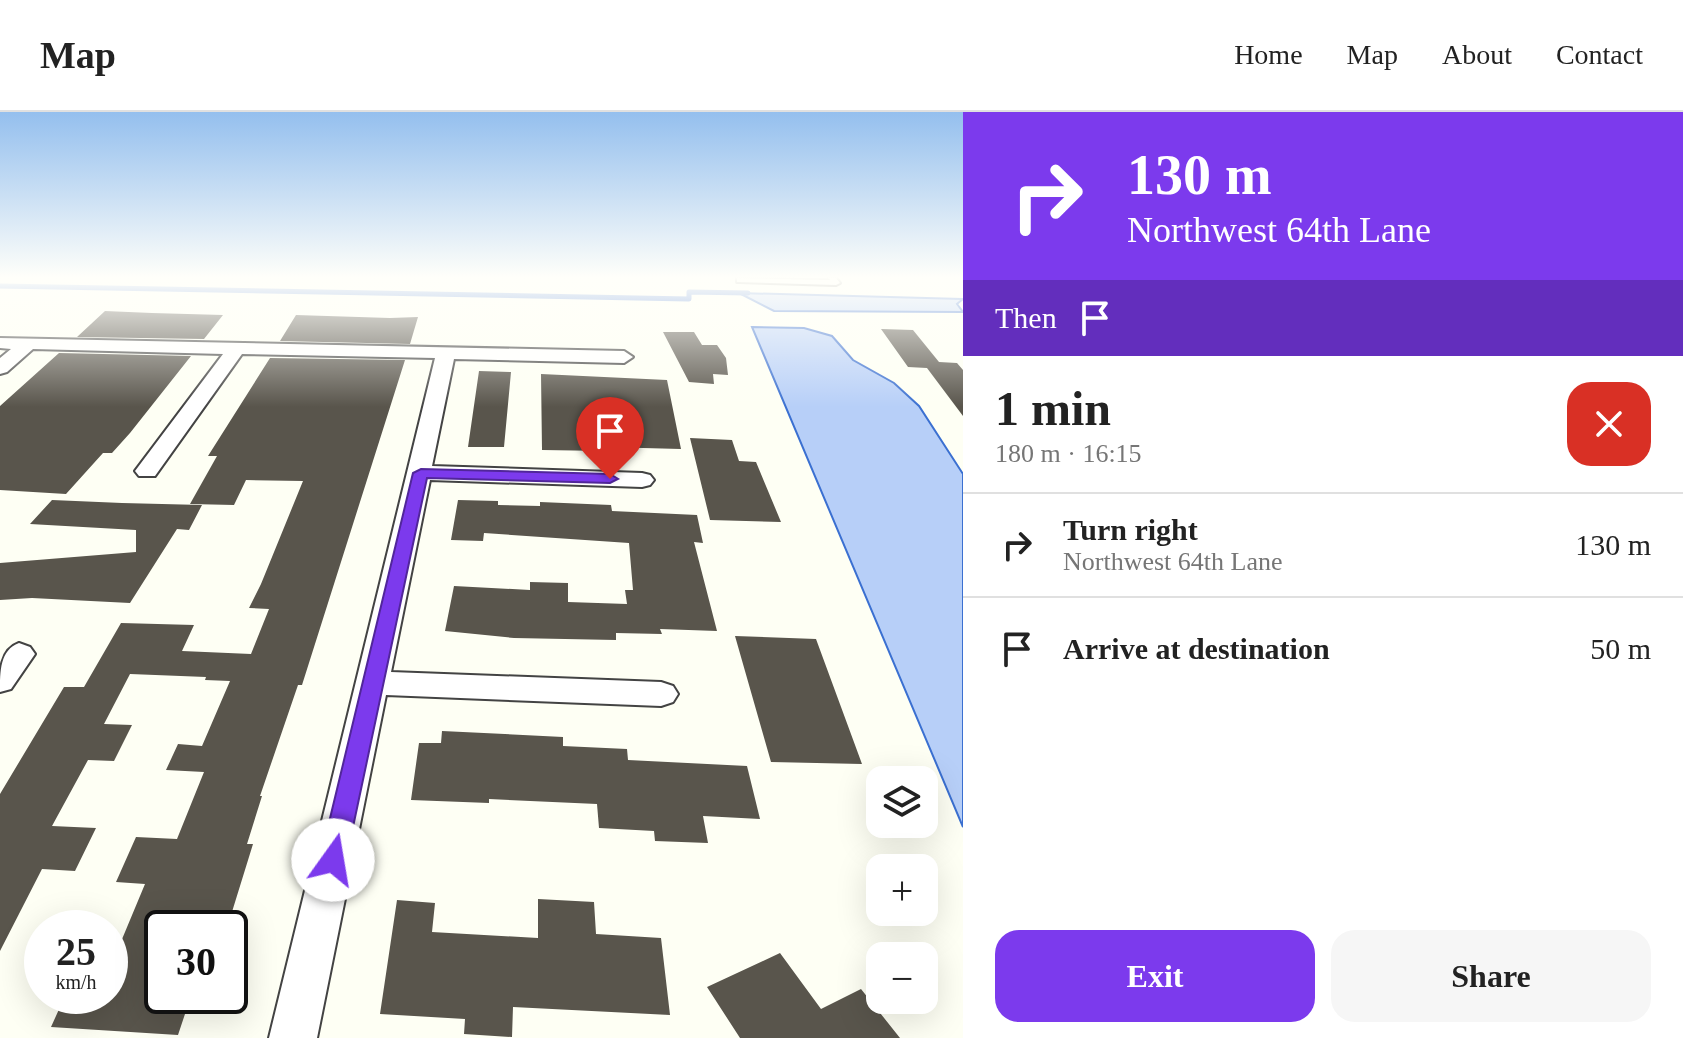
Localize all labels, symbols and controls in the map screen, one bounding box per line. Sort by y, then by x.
text: Map [40,34,116,76]
text: Home [1234,39,1303,70]
text: Map [1347,39,1398,70]
text: About [1442,39,1512,70]
text: Contact [1556,39,1643,70]
icon: right [995,144,1099,248]
text: 130 m [1127,144,1272,206]
text: Northwest 64th Lane [1127,210,1431,250]
icon: arrive [1073,296,1117,340]
text: Then [995,301,1057,334]
text: 1 min [995,382,1111,435]
button: close [1567,382,1651,466]
pin [576,397,644,479]
icon: arrive [588,409,632,453]
text: 180 m · 16:15 [995,439,1142,468]
text: Turn right [1063,513,1198,546]
icon: right [995,523,1039,567]
text: 130 m [1575,528,1651,561]
text: Northwest 64th Lane [1063,547,1283,576]
icon: arrive [995,627,1039,671]
text: Arrive at destination [1063,632,1330,665]
text: 50 m [1590,632,1651,665]
map controls [866,766,938,1014]
button: layers [866,766,938,838]
position arrow [291,818,375,902]
button: + [866,854,938,926]
speed limit sign: 30 [144,910,248,1014]
text: 25 [56,929,96,974]
button: Exit [995,930,1315,1022]
button: Share [1331,930,1651,1022]
button: − [866,942,938,1014]
text: km/h [55,971,97,993]

